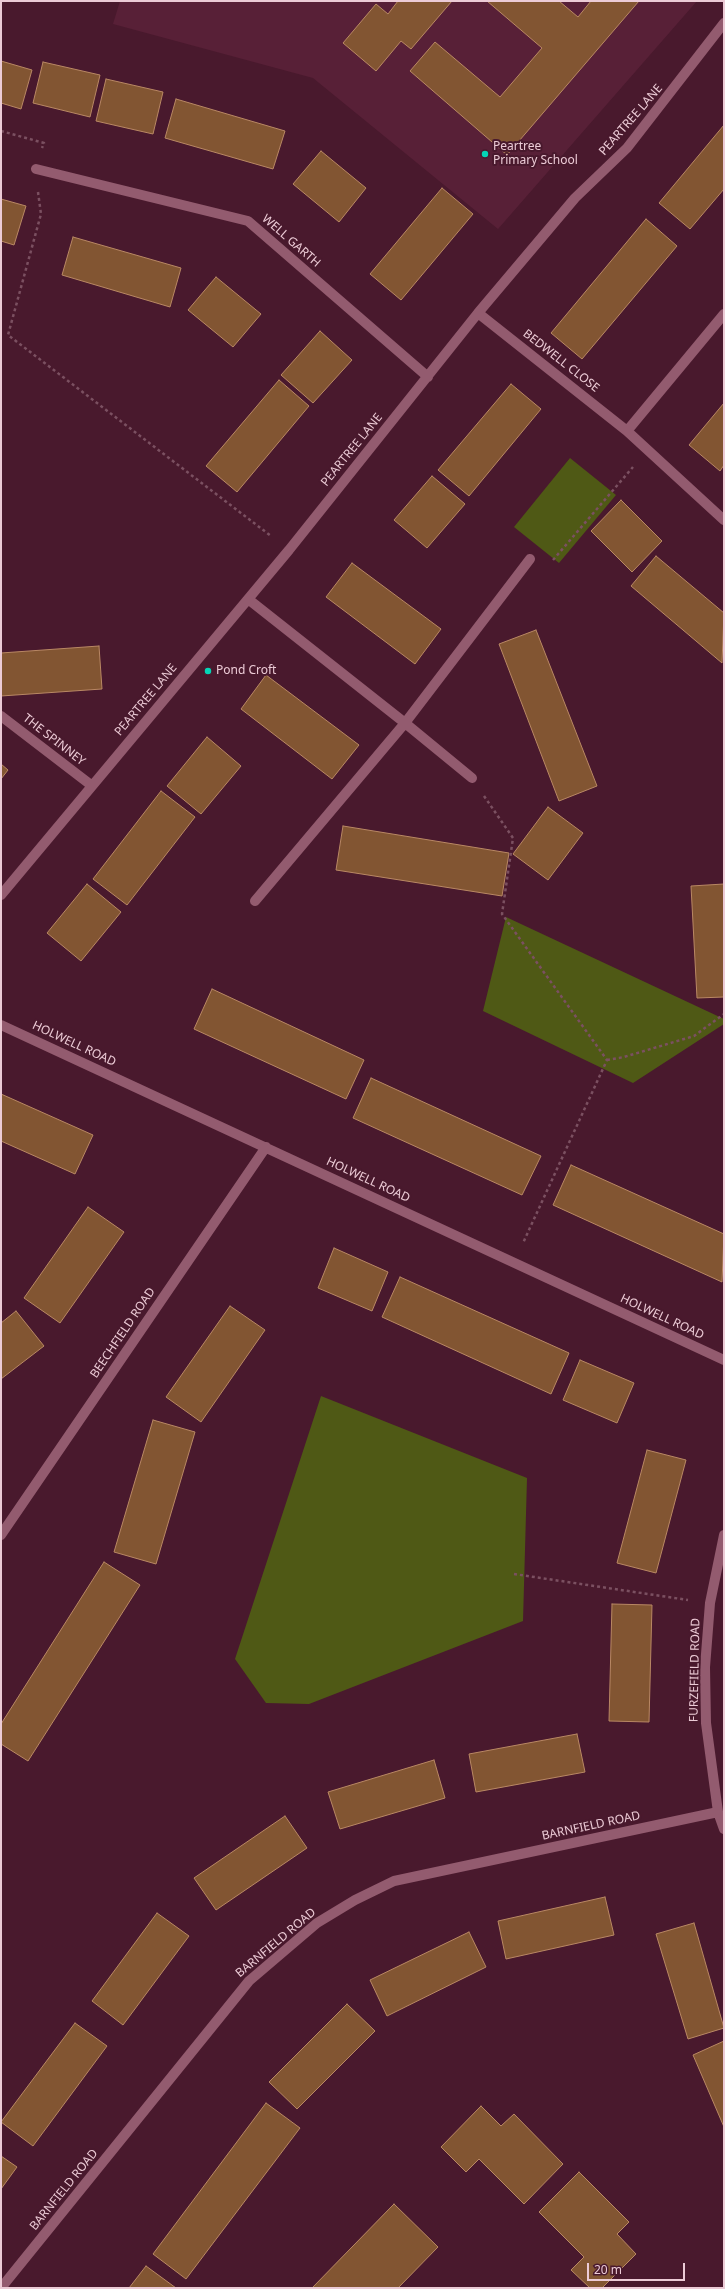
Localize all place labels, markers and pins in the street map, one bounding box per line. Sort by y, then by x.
place label: Peartree Primary School [493,140,578,168]
marker: Peartree Primary School [480,149,490,159]
place label: Pond Croft [216,664,276,678]
marker: Pond Croft [203,666,213,676]

